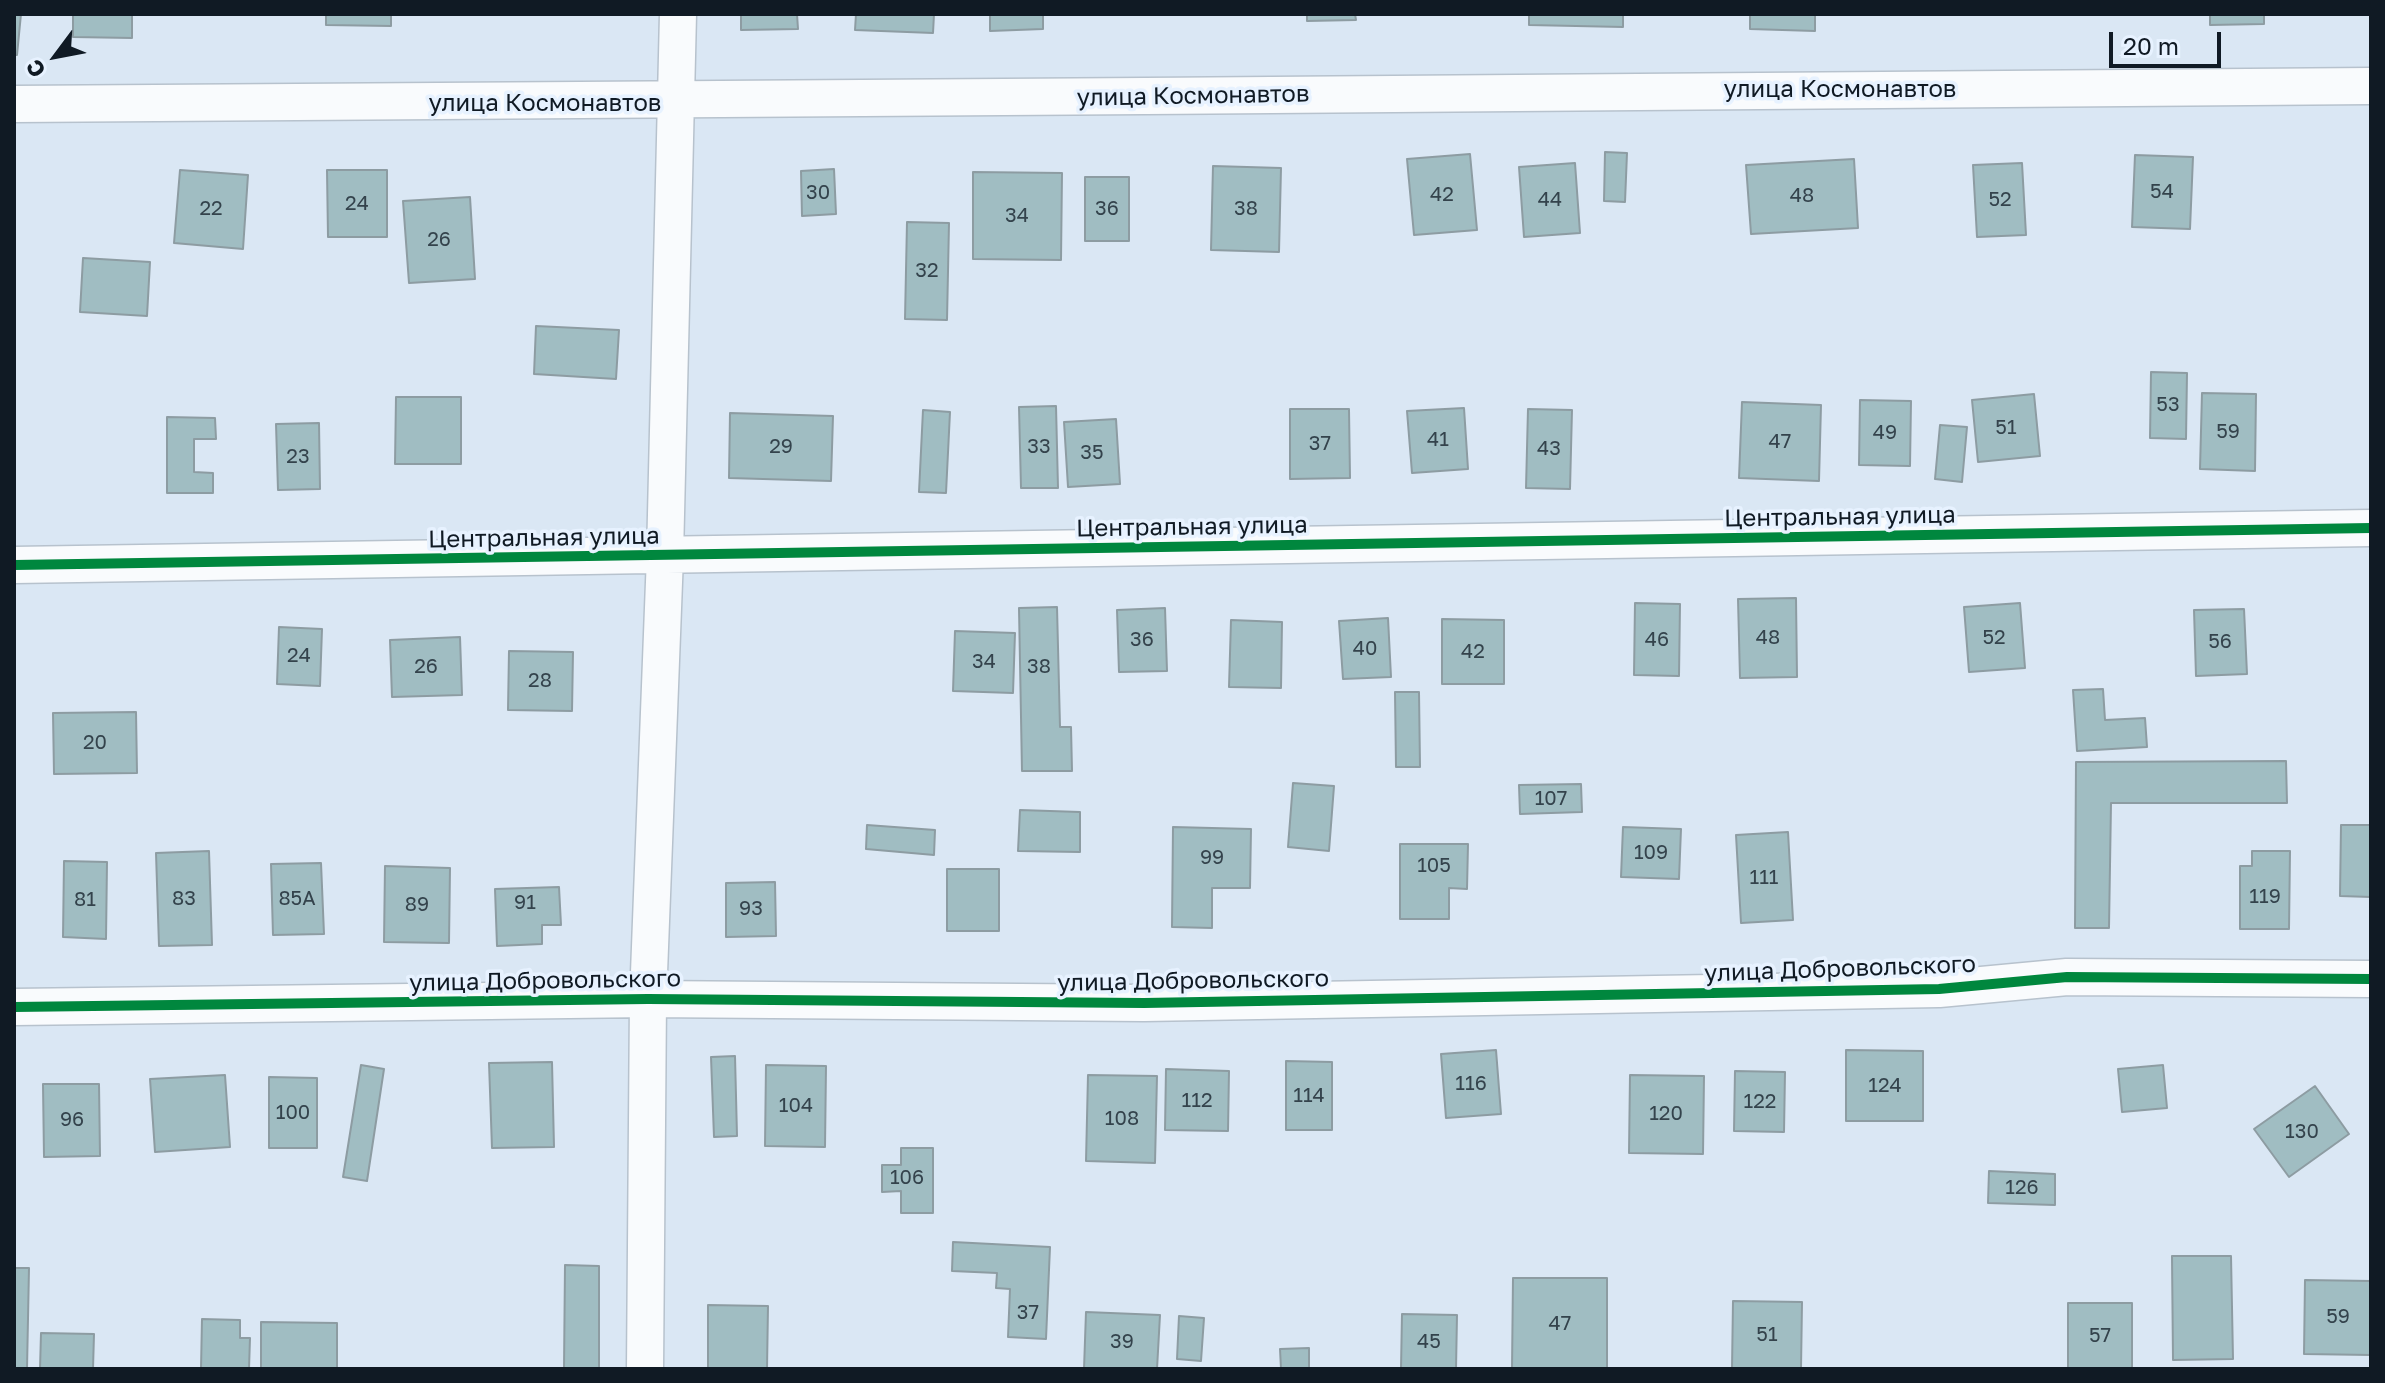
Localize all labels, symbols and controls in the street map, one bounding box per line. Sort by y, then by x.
north arrow [16,16,96,96]
scale bar [2113,16,2225,66]
text: 20 m [2123,31,2179,60]
text: С [20,55,51,83]
street label: улица Космонавтов [1724,75,1956,103]
street label: улица Космонавтов [1076,80,1310,112]
street label: улица Космонавтов [429,89,661,117]
house number: 54 [2150,180,2174,204]
house number: 30 [806,181,830,205]
house number: 42 [1430,183,1454,207]
house number: 48 [1790,184,1814,208]
house number: 44 [1538,188,1562,212]
house number: 52 [1988,188,2012,212]
house number: 24 [345,192,369,216]
house number: 22 [199,197,223,221]
house number: 36 [1095,197,1119,221]
house number: 38 [1234,197,1258,221]
house number: 34 [1005,204,1029,228]
house number: 26 [427,228,451,252]
house number: 32 [915,259,939,283]
house number: 53 [2156,393,2180,417]
house number: 51 [1995,416,2017,440]
house number: 59 [2216,420,2240,444]
house number: 49 [1873,421,1897,445]
house number: 41 [1427,428,1449,452]
house number: 47 [1769,430,1791,454]
house number: 37 [1309,432,1331,456]
house number: 29 [769,435,793,459]
house number: 33 [1027,435,1051,459]
house number: 43 [1537,437,1561,461]
house number: 35 [1080,441,1104,465]
house number: 23 [286,445,310,469]
street label: Центральная улица [1724,501,1956,533]
street label: Центральная улица [1076,511,1308,543]
street label: Центральная улица [428,522,660,554]
house number: 48 [1756,626,1780,650]
house number: 52 [1982,626,2006,650]
house number: 36 [1130,628,1154,652]
house number: 46 [1645,628,1669,652]
house number: 56 [2208,630,2232,654]
house number: 40 [1353,637,1377,661]
house number: 42 [1461,640,1485,664]
house number: 24 [287,644,311,668]
house number: 34 [972,650,996,674]
house number: 26 [414,655,438,679]
house number: 38 [1027,655,1051,679]
house number: 28 [528,669,552,693]
house number: 20 [83,731,107,755]
house number: 107 [1535,787,1567,811]
house number: 109 [1634,841,1668,865]
house number: 99 [1200,846,1224,870]
house number: 105 [1417,854,1451,878]
house number: 111 [1749,866,1779,890]
house number: 119 [2249,885,2281,909]
house number: 83 [172,887,196,911]
house number: 85А [278,887,316,911]
house number: 81 [74,888,96,912]
house number: 91 [514,891,536,915]
house number: 89 [405,893,429,917]
house number: 93 [739,897,763,921]
street label: улица Добровольского [1704,950,1976,988]
street label: улица Добровольского [409,964,681,998]
street label: улица Добровольского [1057,964,1329,998]
house number: 116 [1455,1072,1487,1096]
house number: 124 [1868,1074,1902,1098]
house number: 114 [1293,1084,1325,1108]
house number: 112 [1182,1089,1212,1113]
house number: 122 [1744,1090,1776,1114]
house number: 104 [779,1094,813,1118]
house number: 100 [276,1101,310,1125]
house number: 120 [1649,1102,1683,1126]
house number: 108 [1105,1107,1139,1131]
house number: 96 [60,1108,84,1132]
house number: 130 [2285,1120,2319,1144]
house number: 106 [890,1166,924,1190]
house number: 126 [2005,1176,2039,1200]
house number: 37 [1017,1301,1039,1325]
house number: 59 [2326,1305,2350,1329]
house number: 47 [1549,1312,1571,1336]
house number: 51 [1756,1323,1778,1347]
house number: 57 [2089,1324,2111,1348]
house number: 39 [1110,1330,1134,1354]
house number: 45 [1417,1330,1441,1354]

